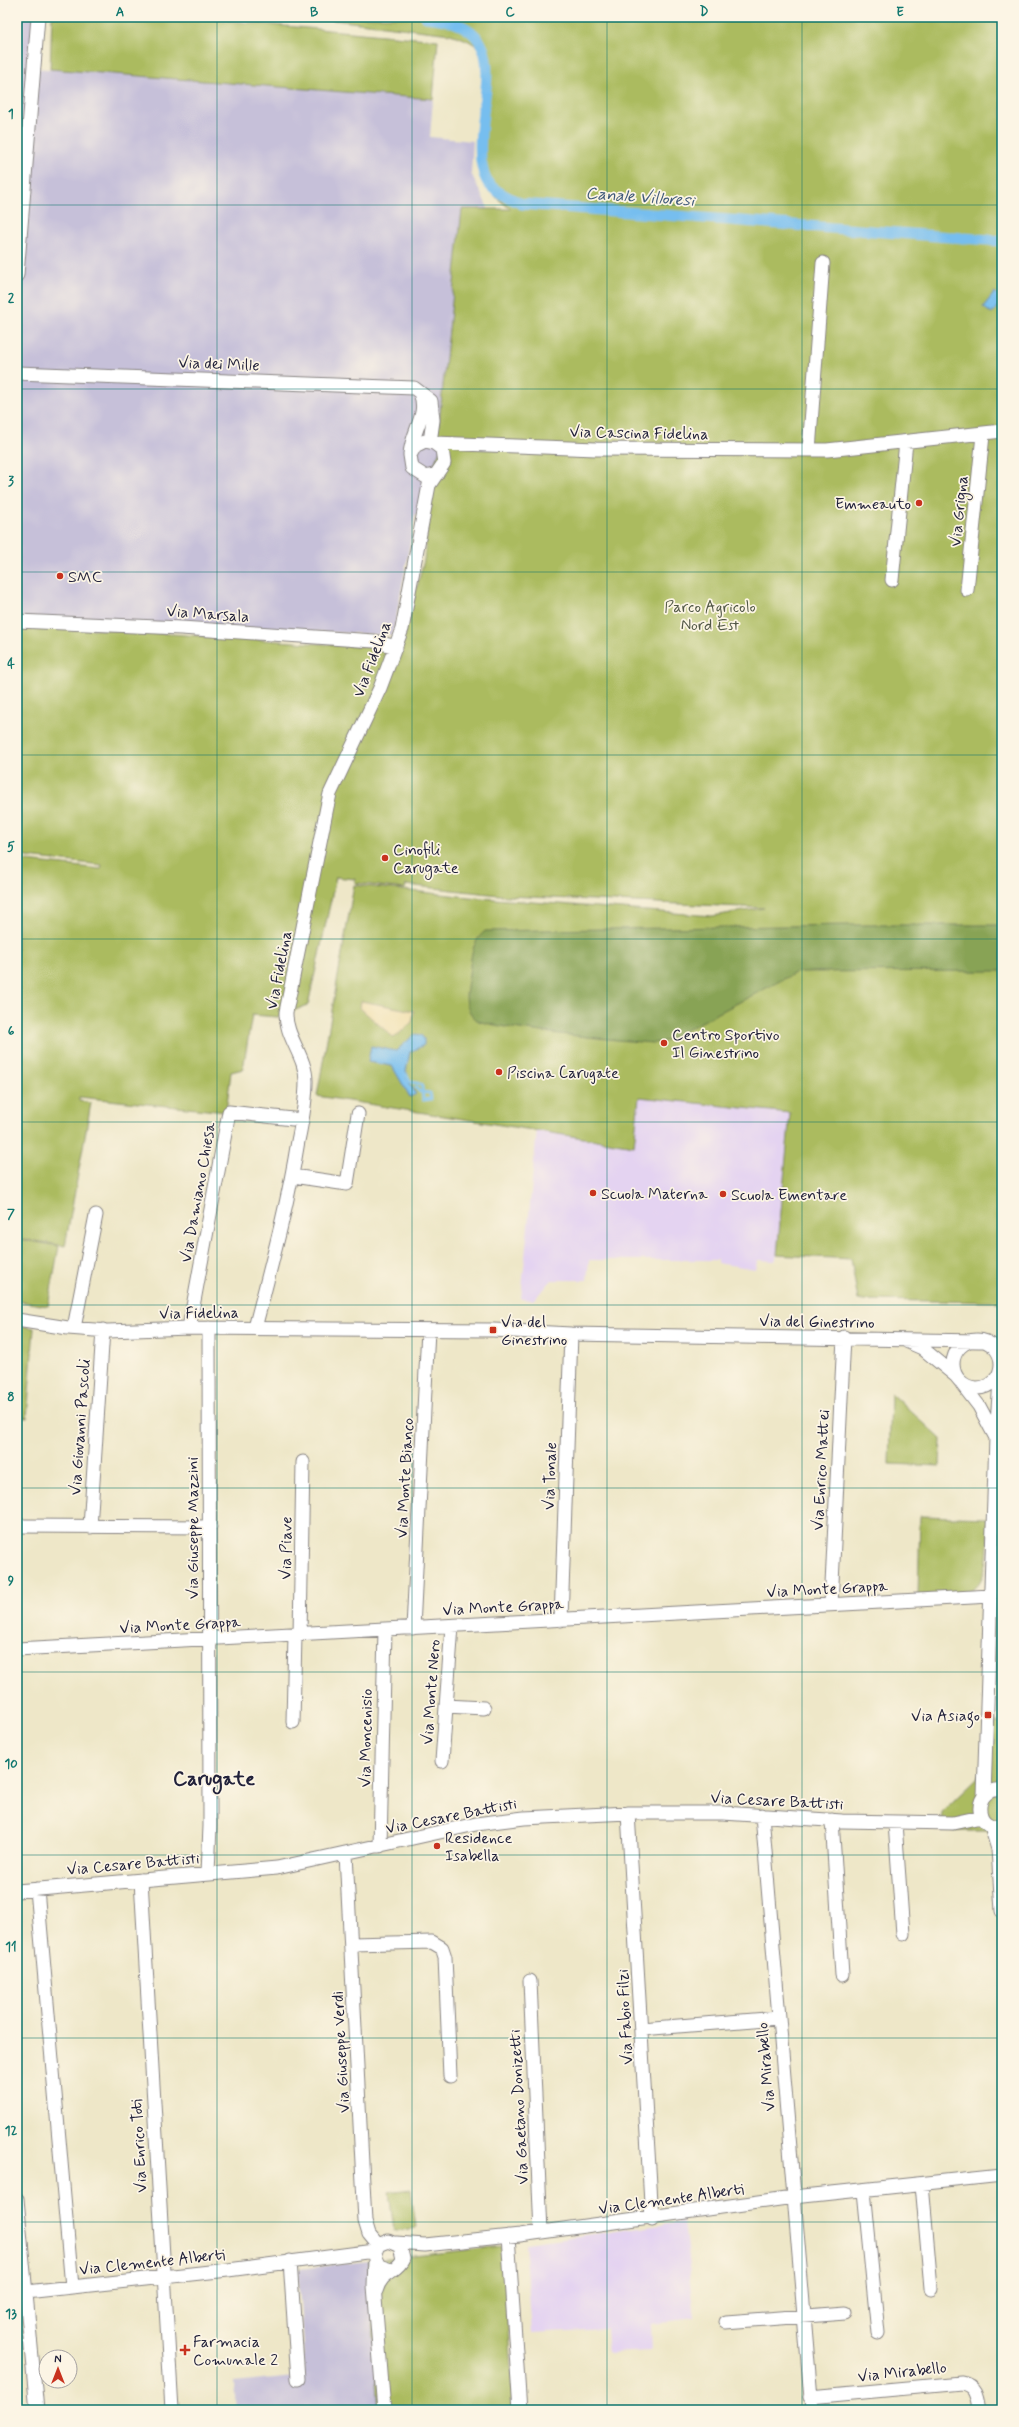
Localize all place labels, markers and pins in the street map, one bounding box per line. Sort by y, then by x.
place label: Emmeauto [835,494,911,515]
marker: Emmeauto [914,498,924,508]
place label: SMC [68,567,102,588]
marker: SMC [55,571,65,581]
place label: Cinofili Carugate [393,840,459,880]
marker: Cinofili Carugate [380,853,390,863]
place label: Centro Sportivo Il Ginestrino [672,1025,780,1064]
marker: Centro Sportivo Il Ginestrino [659,1038,669,1048]
place label: Piscina Carugate [507,1063,619,1084]
marker: Piscina Carugate [494,1067,504,1077]
place label: Scuola Materna [601,1184,708,1205]
place label: Scuola Ementare [731,1185,847,1206]
marker: Scuola Materna [588,1188,598,1198]
marker: Scuola Ementare [718,1189,728,1199]
place label: Via del Ginestrino [501,1312,567,1351]
marker: Via del Ginestrino [488,1325,498,1335]
place label: Via Asiago [911,1706,980,1728]
marker: Via Asiago [983,1710,993,1720]
place label: Residence Isabella [445,1828,512,1867]
marker: Residence Isabella [432,1841,442,1851]
place label: Farmacia Comunale 2 [193,2332,278,2371]
marker: Farmacia Comunale 2 [180,2345,190,2355]

